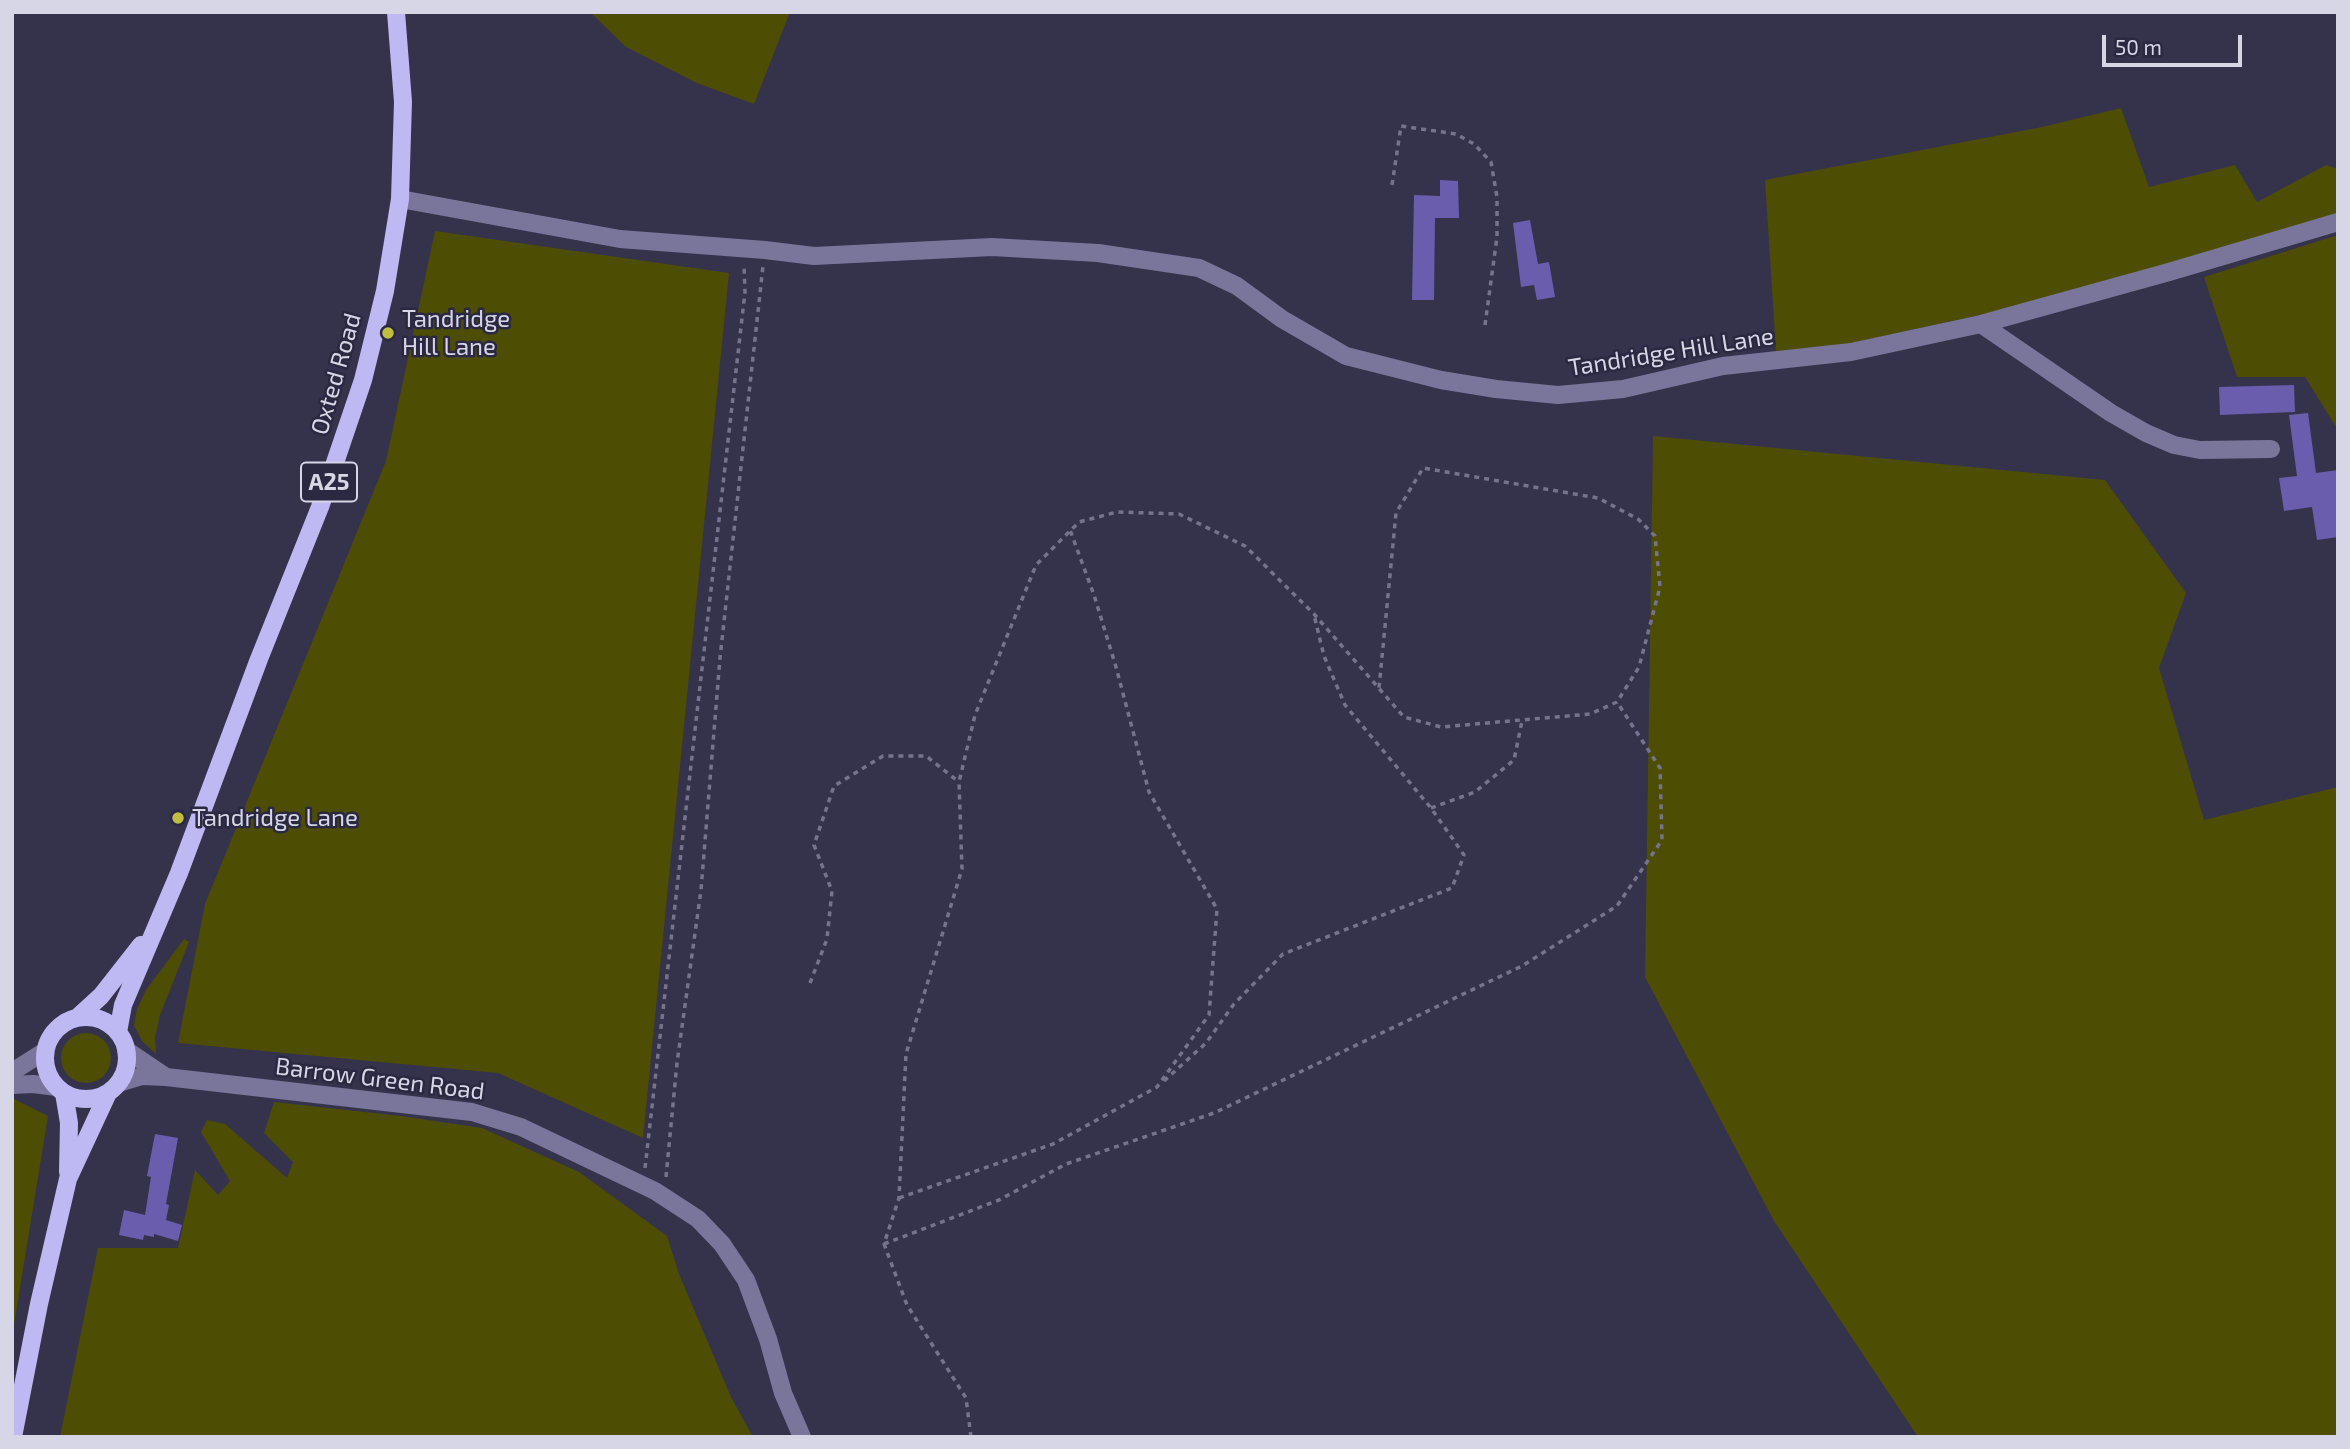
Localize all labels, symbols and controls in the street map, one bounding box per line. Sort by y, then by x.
scale bar [2105,21,2245,65]
text: 50 m [2115,34,2162,59]
place label: Tandridge Hill Lane [402,305,510,361]
street label: Oxted Road [305,310,367,438]
street label: Tandridge Hill Lane [1566,322,1776,382]
marker: Tandridge Hill Lane [380,325,396,341]
road number: A25 [301,462,357,502]
place label: Tandridge Lane [192,804,358,832]
marker: Tandridge Lane [170,810,186,826]
street label: Barrow Green Road [274,1052,486,1106]

